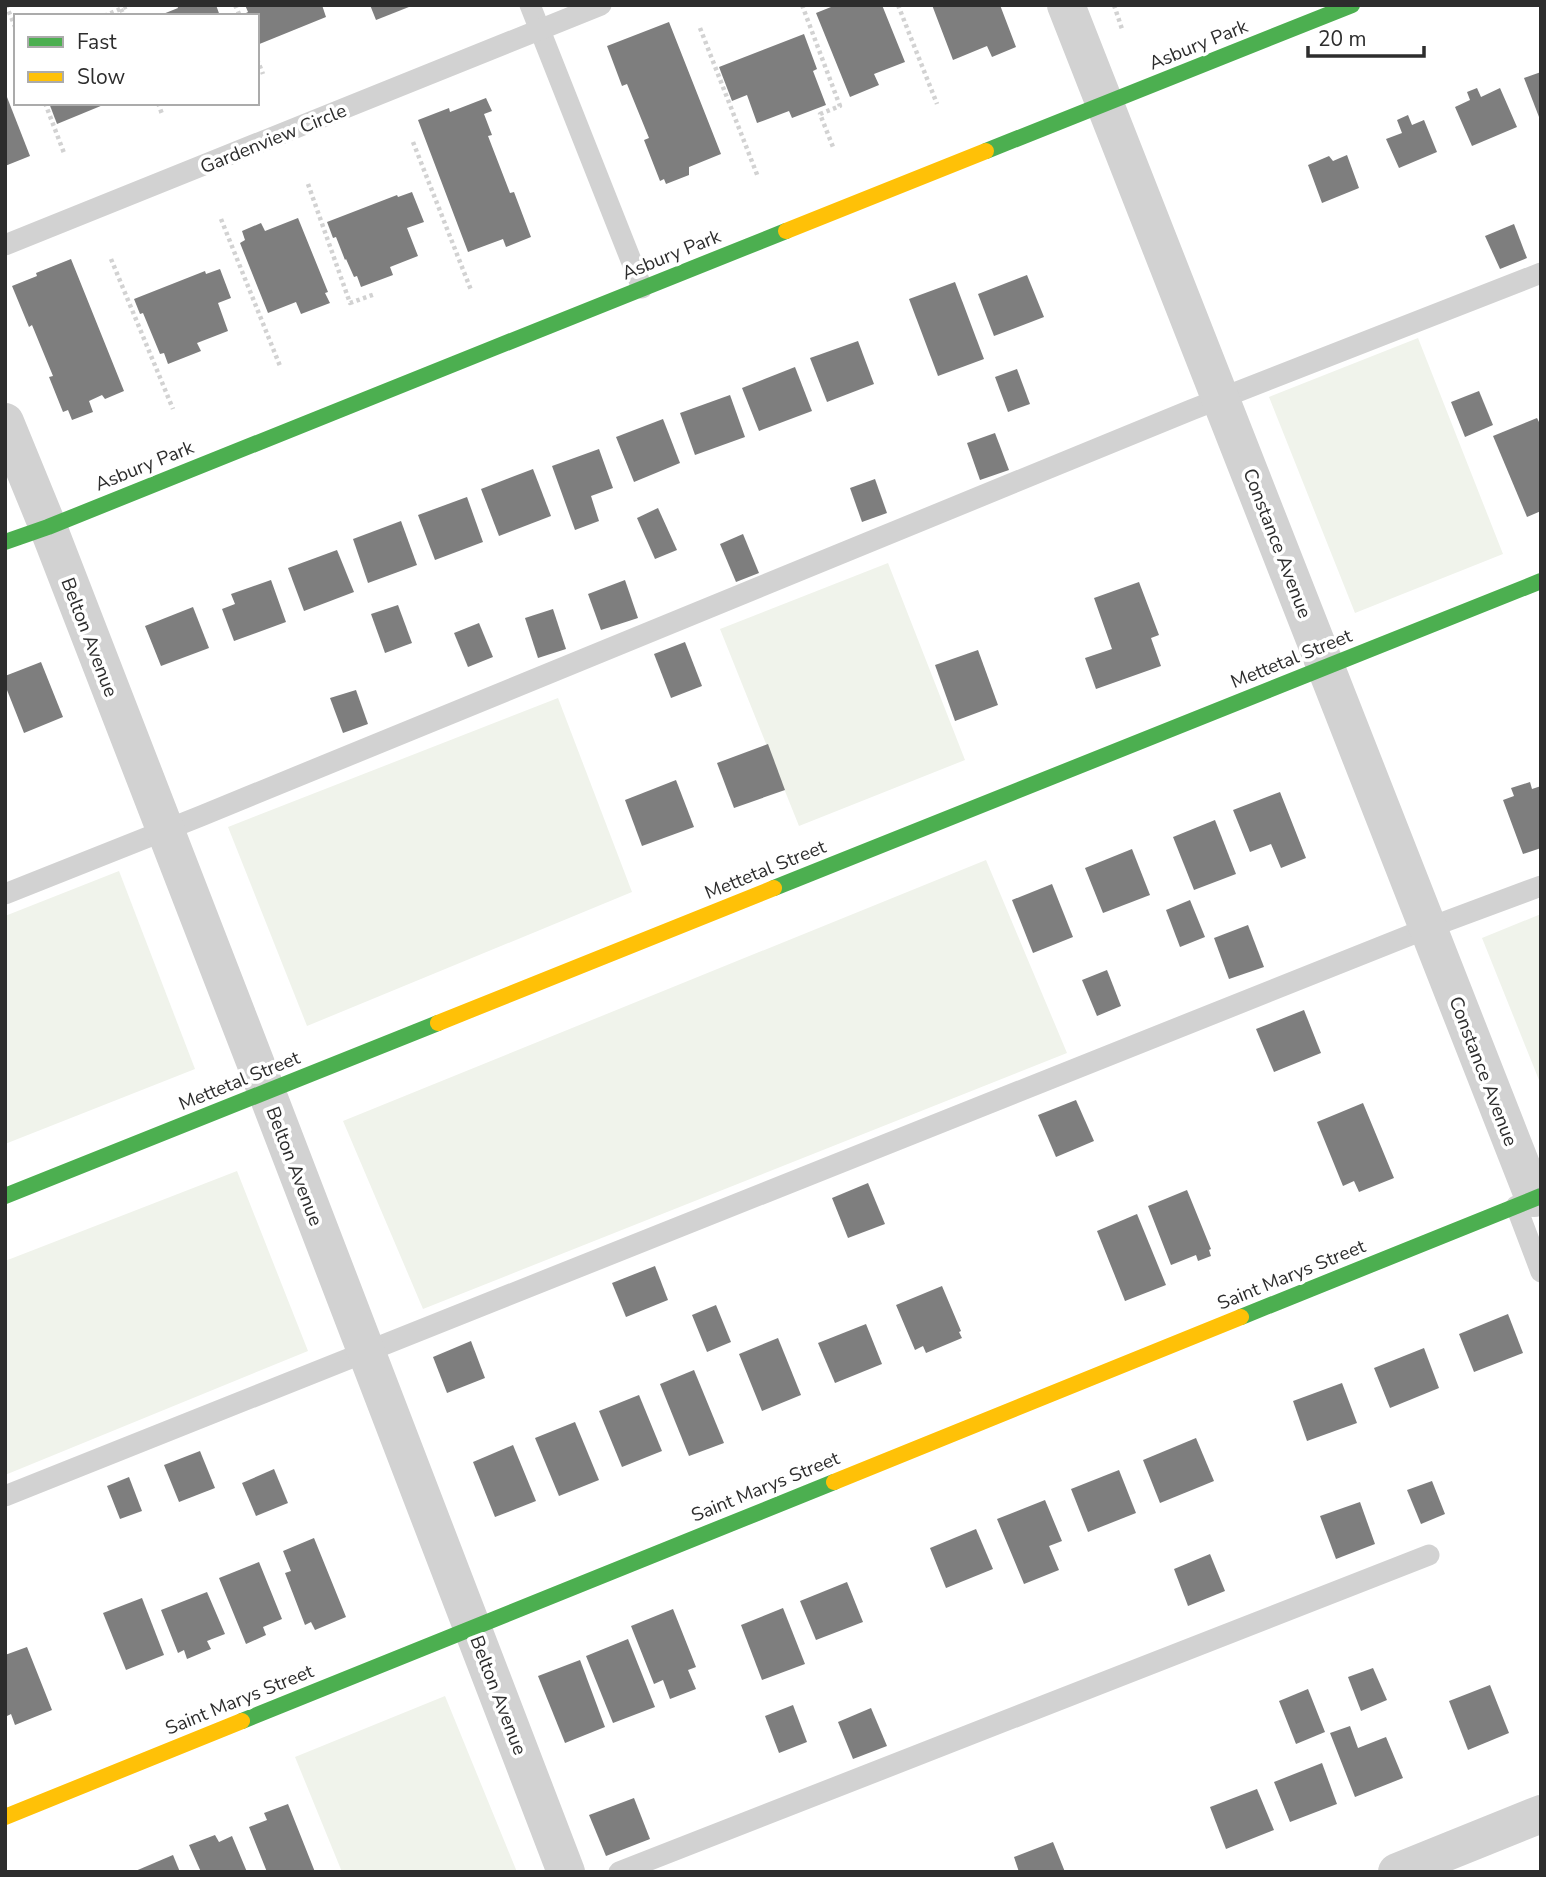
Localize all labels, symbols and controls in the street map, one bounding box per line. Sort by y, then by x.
street label: Asbury Park [1145,13,1252,77]
legend [14,14,259,105]
scale bar [1308,14,1424,58]
text: 20 m [1318,25,1367,53]
text: Fast [77,28,117,56]
text: Slow [77,63,126,91]
street label: Gardenview Circle [196,98,350,180]
street label: Asbury Park [618,223,725,287]
street label: Asbury Park [91,434,198,498]
street label: Constance Avenue [1237,465,1318,622]
street label: Belton Avenue [54,574,124,701]
street label: Mettetal Street [1227,623,1356,695]
street label: Mettetal Street [701,834,830,906]
street label: Constance Avenue [1443,993,1524,1150]
street label: Mettetal Street [175,1045,304,1117]
street label: Belton Avenue [259,1103,329,1230]
street label: Saint Marys Street [1213,1233,1370,1317]
street label: Saint Marys Street [687,1445,844,1529]
street label: Belton Avenue [463,1632,533,1759]
street label: Saint Marys Street [161,1658,318,1742]

